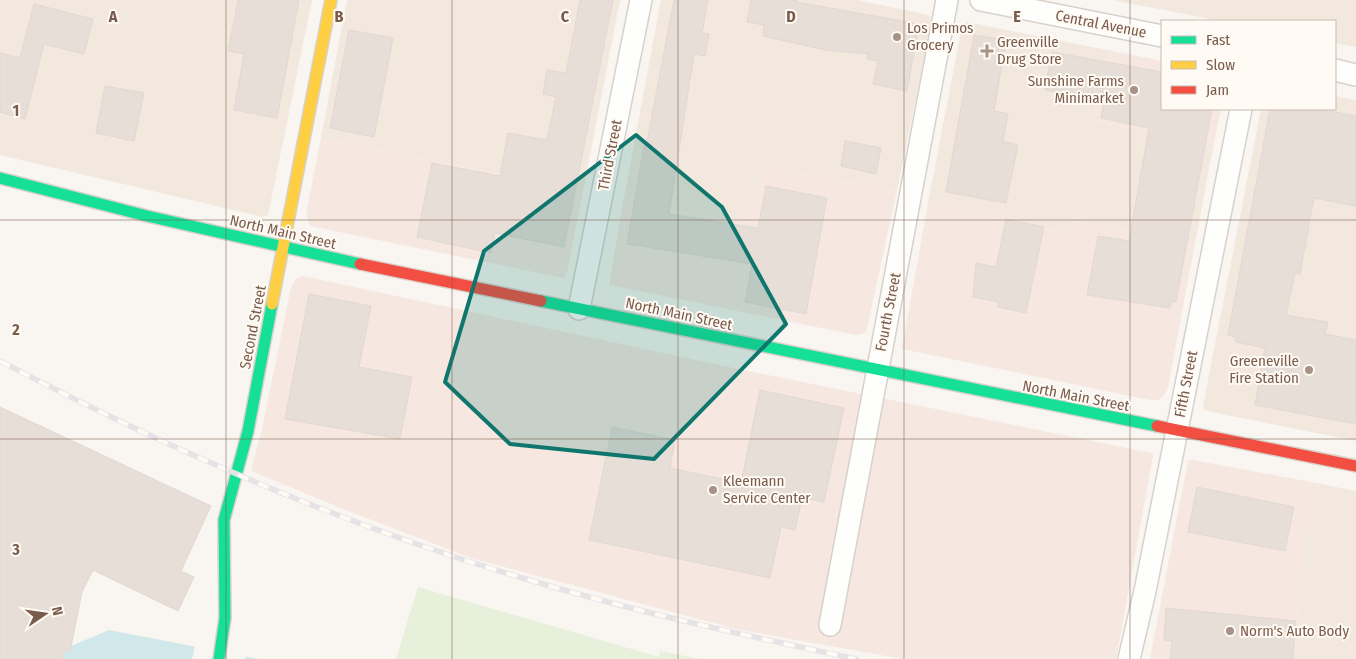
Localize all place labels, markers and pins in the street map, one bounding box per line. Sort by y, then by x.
place label: Los Primos Grocery [907,19,974,54]
marker: Los Primos Grocery [891,31,903,43]
place label: Greenville Drug Store [997,33,1062,68]
marker: Greenville Drug Store [981,45,993,57]
place label: Sunshine Farms Minimarket [1028,72,1124,107]
marker: Sunshine Farms Minimarket [1128,84,1140,96]
place label: Greeneville Fire Station [1229,352,1299,387]
marker: Greeneville Fire Station [1303,364,1315,376]
place label: Kleemann Service Center [723,472,811,507]
marker: Kleemann Service Center [707,484,719,496]
place label: Norm's Auto Body [1240,622,1349,640]
marker: Norm's Auto Body [1224,625,1236,637]

